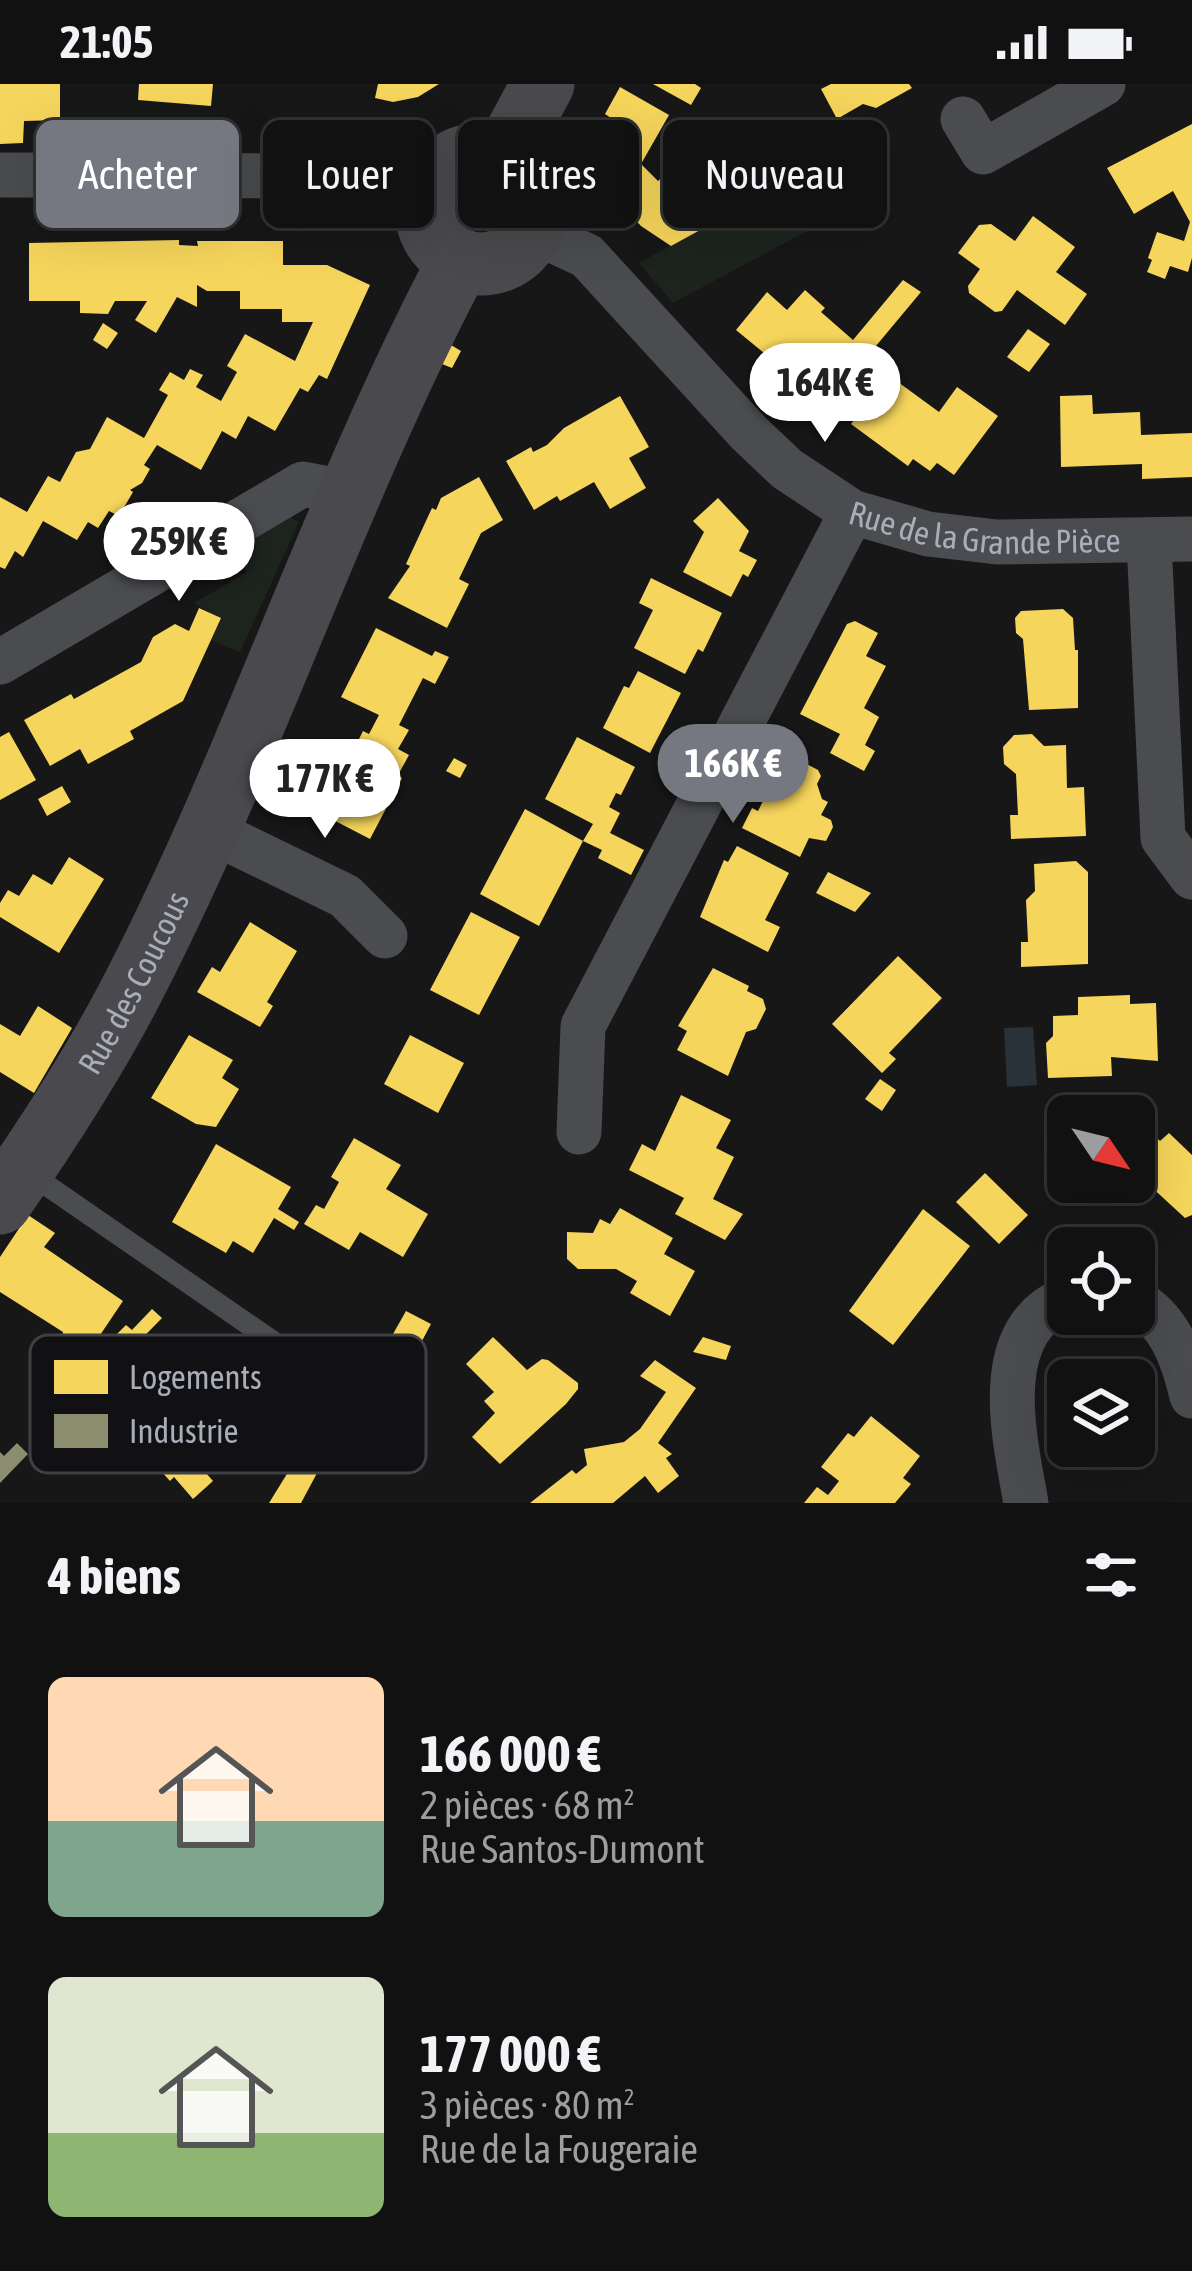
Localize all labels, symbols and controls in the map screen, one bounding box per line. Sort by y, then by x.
text: 21:05 [60,16,154,68]
chip: Acheter [36,120,239,228]
chip: Louer [263,120,434,228]
chip: Filtres [458,120,639,228]
chip: Nouveau [663,120,887,228]
pin: 164K € [727,343,923,445]
text: 164K € [777,360,874,404]
street label: Rue de la Grande Pièce [845,493,1121,562]
pin: 259K € [81,502,277,604]
text: 259K € [131,519,228,563]
pin: 166K € [635,724,831,826]
pin: 177K € [227,739,423,841]
text: 166K € [685,741,782,785]
text: 177K € [277,756,374,800]
street label: Rue des Coucous [70,885,196,1081]
north arrow [1047,1095,1155,1203]
map controls [1047,1095,1155,1467]
button: locate [1047,1227,1155,1335]
legend [30,1335,426,1473]
text: Logements [129,1358,262,1396]
button: layers [1047,1359,1155,1467]
text: Industrie [129,1412,238,1450]
icon: filters [1078,1542,1144,1608]
text: 4 biens [48,1546,181,1605]
text: 166 000 € [420,1724,601,1783]
icon: home [144,1725,288,1869]
text: 2 pièces · 68 m² [420,1783,635,1827]
text: Rue Santos-Dumont [420,1827,705,1871]
text: 177 000 € [420,2024,601,2083]
icon: home [144,2025,288,2169]
text: 3 pièces · 80 m² [420,2083,635,2127]
text: Rue de la Fougeraie [420,2127,698,2171]

